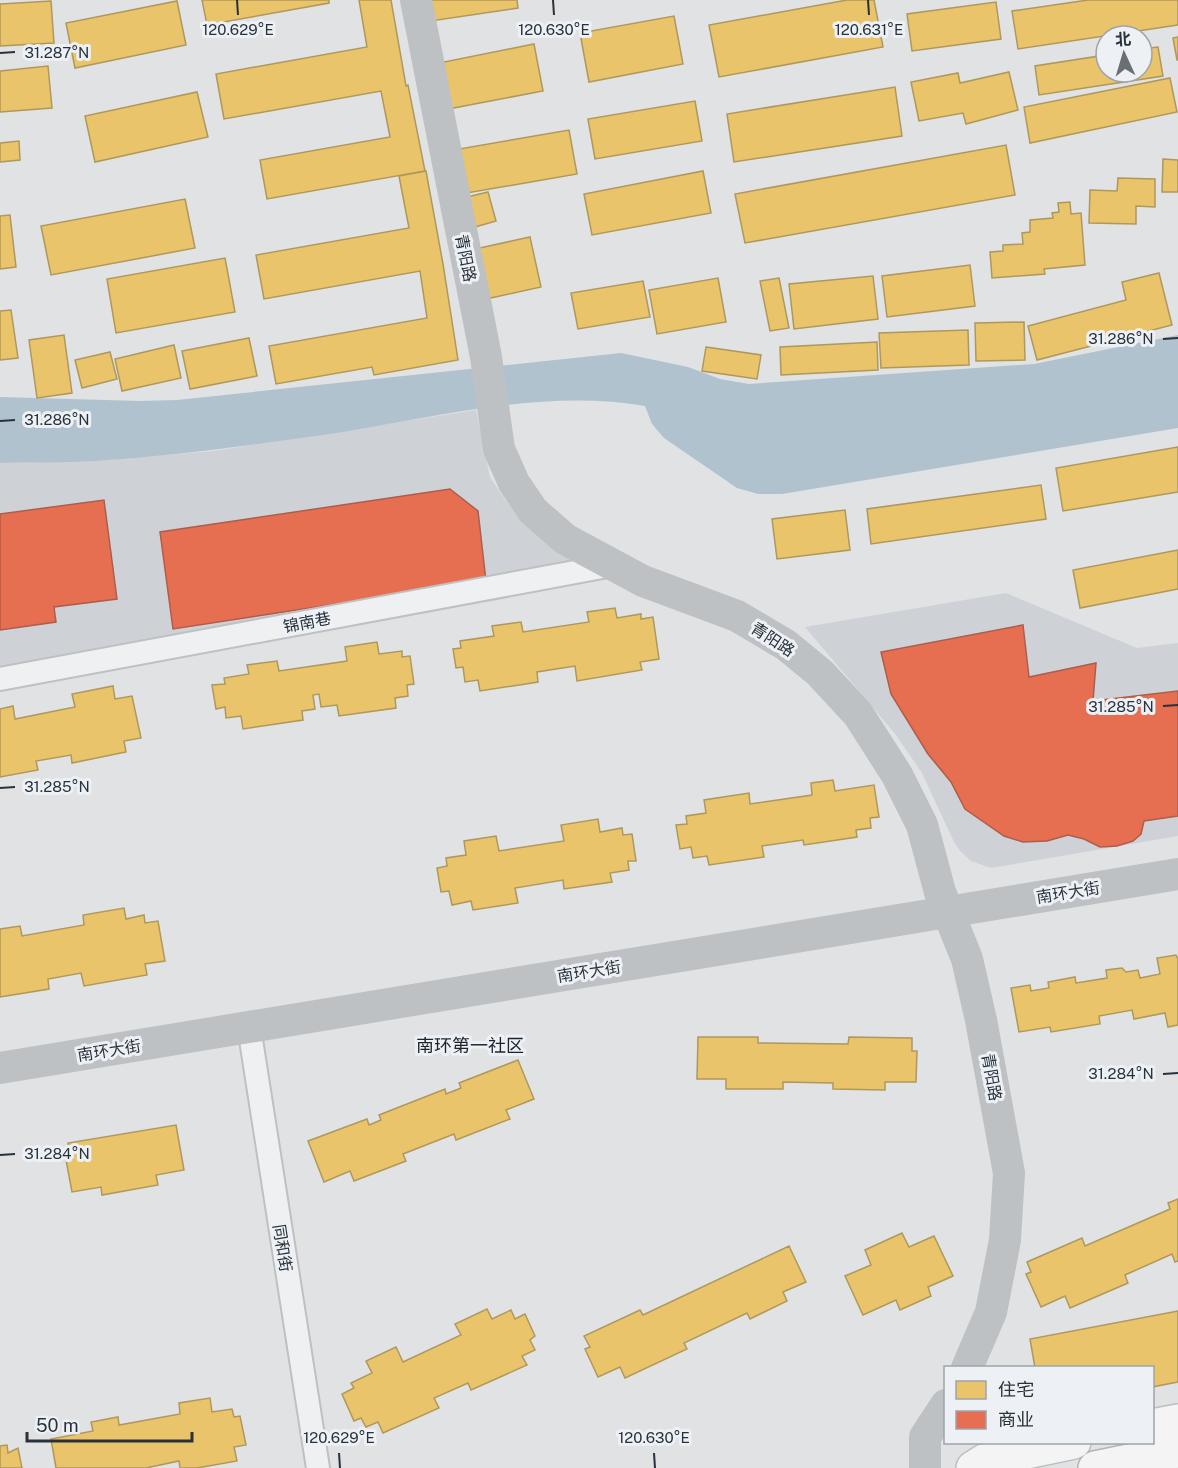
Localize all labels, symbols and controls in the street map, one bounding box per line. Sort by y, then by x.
text: 120.629°E [202,21,274,38]
text: 120.630°E [518,21,590,38]
text: 120.631°E [835,21,903,38]
north arrow [1094,24,1154,84]
text: 北 [1114,29,1132,50]
text: 31.287°N [25,44,89,61]
street label: 青阳路 [452,233,479,283]
text: 31.286°N [1088,330,1154,347]
text: 31.286°N [24,411,90,428]
street label: 锦南巷 [282,609,332,636]
street label: 青阳路 [747,618,798,660]
text: 31.285°N [1088,698,1154,715]
text: 31.285°N [24,778,90,795]
street label: 南环大街 [1035,878,1101,907]
street label: 南环大街 [556,957,622,986]
district label: 南环第一社区 [416,1035,524,1056]
street label: 南环大街 [76,1036,142,1065]
street label: 青阳路 [978,1052,1005,1102]
text: 31.284°N [1088,1065,1154,1082]
text: 31.284°N [24,1145,90,1162]
street label: 同和街 [269,1223,296,1273]
legend [944,1366,1154,1444]
text: 住宅 [998,1379,1034,1400]
scale bar [27,1405,192,1443]
text: 商业 [998,1409,1034,1430]
text: 50 m [36,1415,79,1436]
text: 120.629°E [303,1429,375,1446]
text: 120.630°E [618,1429,690,1446]

